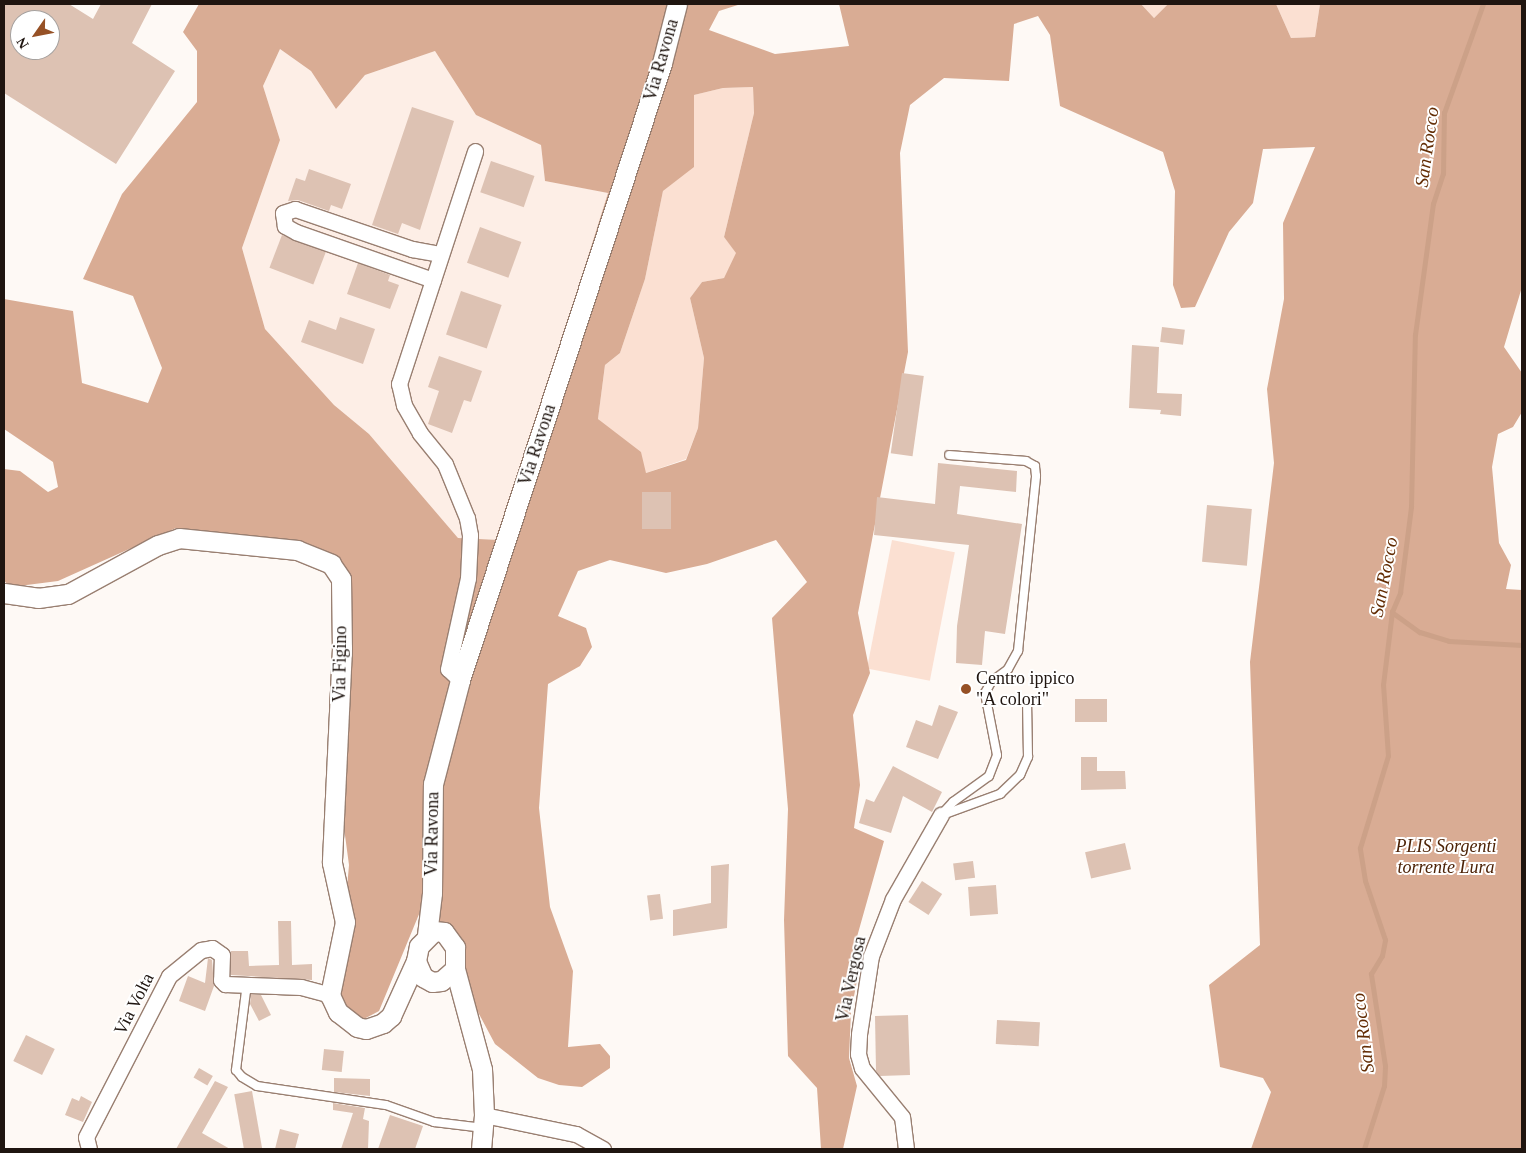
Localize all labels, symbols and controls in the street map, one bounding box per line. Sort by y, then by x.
north arrow [10,10,60,60]
street label: Via Ravona [639,16,683,104]
text: N [14,35,32,51]
water label: San Rocco [1410,105,1444,189]
street label: Via Ravona [514,402,560,488]
water label: San Rocco [1365,535,1403,619]
street label: Via Figino [329,626,351,702]
place label: Centro ippico "A colori" [976,668,1074,711]
marker: Centro ippico "A colori" [960,683,972,695]
street label: Via Ravona [420,792,444,876]
park label: PLIS Sorgenti torrente Lura [1396,836,1496,879]
street label: Via Vergosa [831,934,871,1024]
street label: Via Volta [109,969,159,1039]
water label: San Rocco [1347,992,1379,1074]

